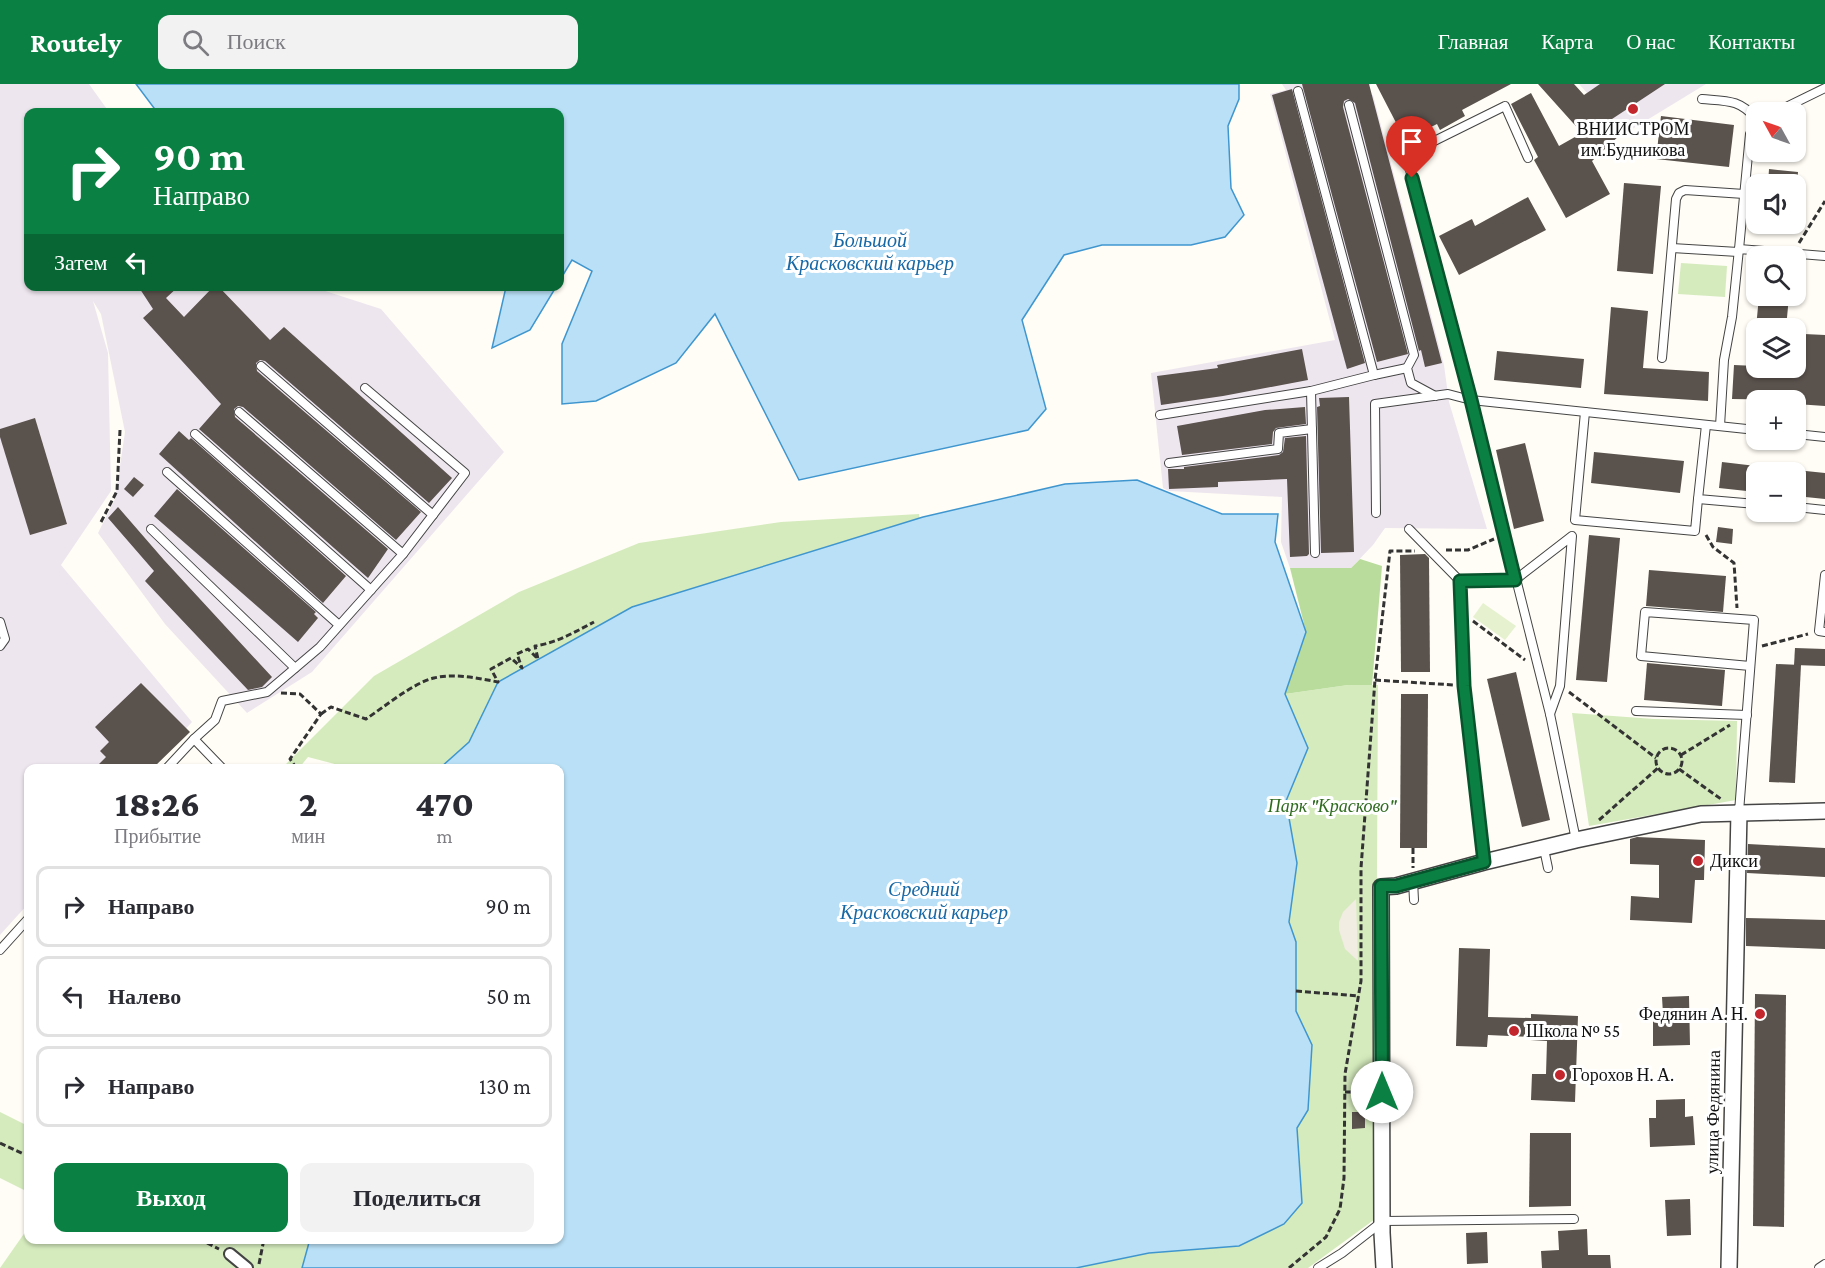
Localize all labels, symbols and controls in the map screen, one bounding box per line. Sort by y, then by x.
search box [158,15,578,69]
icon: search [179,26,212,59]
text: Routely [30,27,122,58]
text: Поиск [227,29,286,54]
text: Главная [1438,30,1508,54]
text: Карта [1541,30,1593,54]
text: О нас [1626,30,1675,54]
text: Контакты [1708,30,1795,54]
marker: ВНИИСТРОМ им.Будникова [1626,102,1640,116]
north arrow [1746,102,1806,162]
map controls [1746,102,1806,522]
pin [1386,116,1437,178]
place label: ВНИИСТРОМ им.Будникова [1576,119,1690,160]
icon: arrive [1395,125,1428,158]
icon: right [54,132,132,210]
text: 90 m [153,132,245,179]
button: sound [1746,174,1806,234]
text: Направо [153,181,250,211]
water label: Большой Красковский карьер [785,229,954,275]
icon: left [120,246,153,279]
button: search [1746,246,1806,306]
text: Затем [54,250,108,275]
button: layers [1746,318,1806,378]
button: + [1746,390,1806,450]
button: − [1746,462,1806,522]
text: 18:26 [115,784,200,824]
text: 2 [299,784,318,824]
text: 470 [415,784,474,824]
park label: Парк "Красково" [1267,796,1397,816]
text: Прибытие [114,825,201,847]
text: мин [291,825,325,847]
text: m [437,825,453,847]
place label: Дикси [1710,851,1758,871]
marker: Дикси [1691,854,1705,868]
water label: Средний Красковский карьер [839,878,1008,924]
icon: right [57,890,90,923]
text: Направо [108,894,194,919]
text: 90 m [486,894,531,919]
icon: left [57,980,90,1013]
text: Налево [108,984,181,1009]
text: 50 m [486,984,531,1009]
place label: Федянин А. Н. [1639,1004,1748,1024]
marker: Федянин А. Н. [1753,1007,1767,1021]
place label: Школа № 55 [1526,1021,1620,1041]
marker: Школа № 55 [1507,1024,1521,1038]
street label: улица Федянина [1702,1050,1724,1174]
position arrow [1350,1060,1414,1124]
place label: Горохов Н. А. [1572,1065,1674,1085]
marker: Горохов Н. А. [1553,1068,1567,1082]
icon: right [57,1070,90,1103]
text: Направо [108,1074,194,1099]
text: 130 m [479,1074,531,1099]
button: Выход [54,1163,288,1232]
button: Поделиться [300,1163,534,1232]

